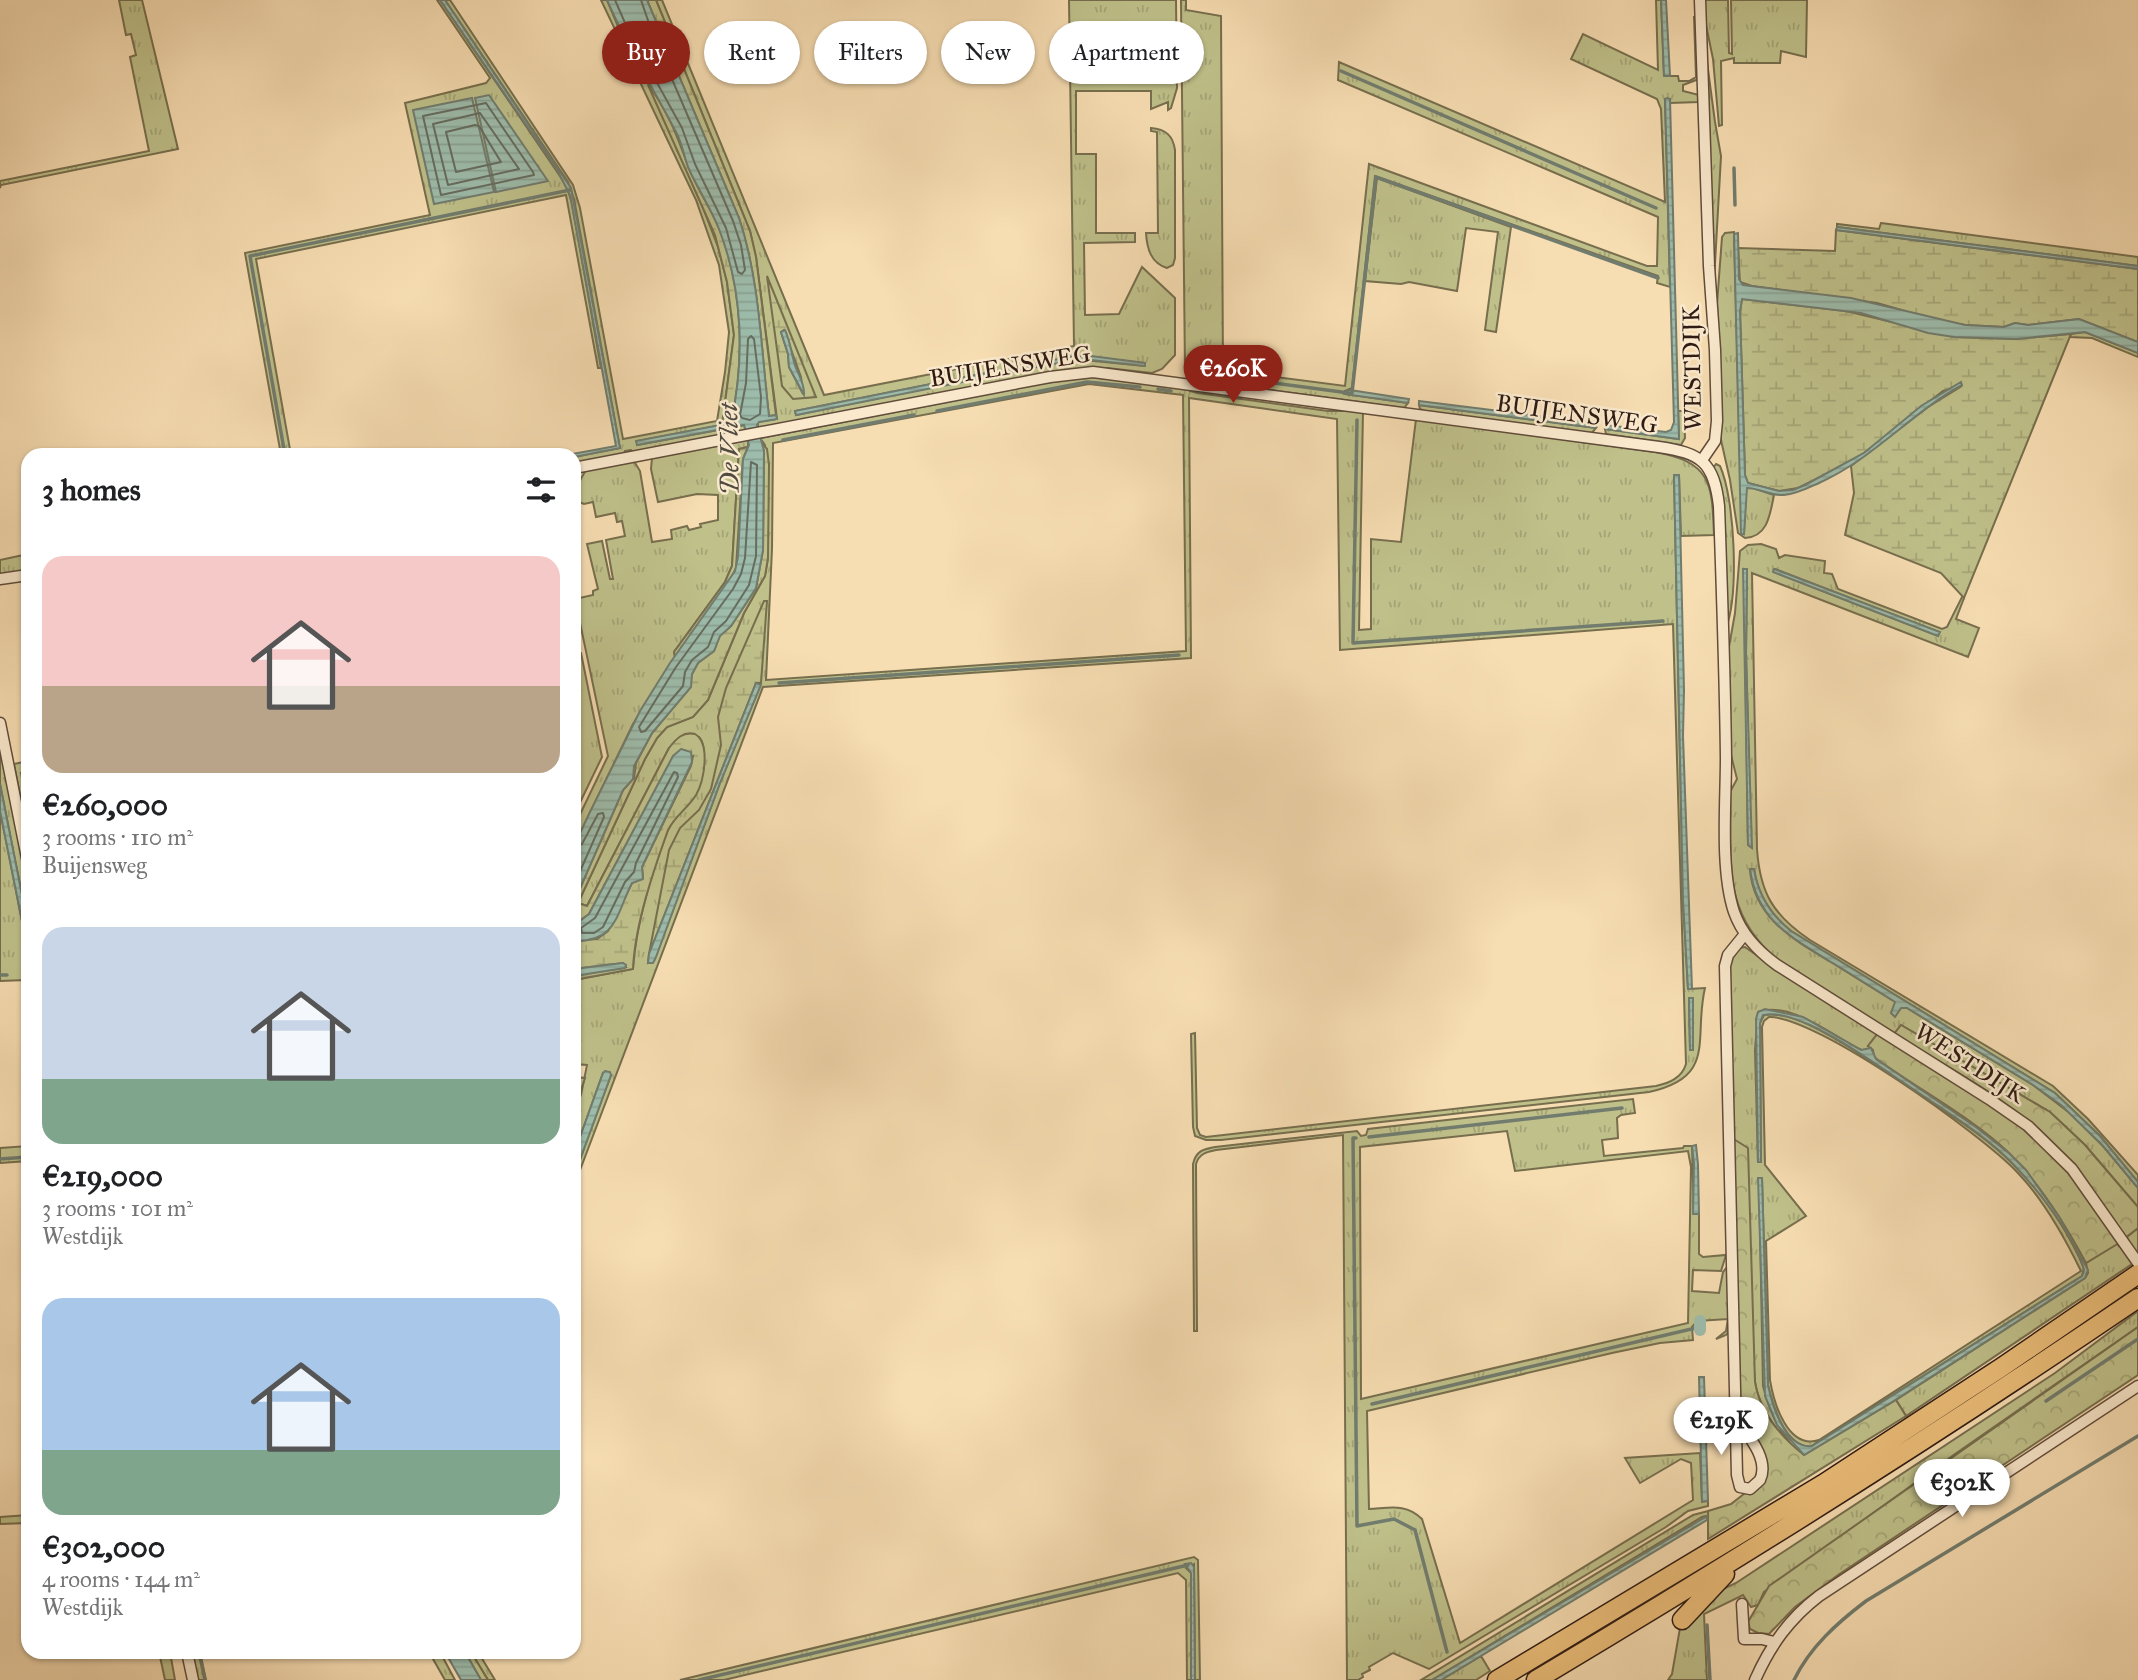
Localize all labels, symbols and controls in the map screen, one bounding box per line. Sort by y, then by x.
chip: Buy [602,21,690,84]
chip: Rent [704,21,800,84]
chip: Filters [814,21,927,84]
chip: New [941,21,1035,84]
chip: Apartment [1049,21,1204,84]
street label: WESTDIJK [1676,304,1708,431]
street label: BUIJENSWEG [927,338,1093,394]
pin: €260K [1184,346,1282,405]
text: €260K [1200,354,1266,382]
street label: BUIJENSWEG [1494,388,1660,440]
water label: De Vliet [712,401,746,495]
icon: filters [522,471,560,509]
text: 3 homes [42,472,141,508]
icon: home [238,602,364,728]
text: €260,000 [42,787,168,823]
text: 3 rooms · 110 m² [42,823,193,851]
text: Buijensweg [42,851,147,879]
icon: home [238,973,364,1099]
street label: WESTDIJK [1909,1016,2032,1110]
text: €219,000 [42,1158,163,1194]
text: 3 rooms · 101 m² [42,1194,193,1222]
text: Westdijk [42,1222,123,1250]
icon: home [238,1344,364,1470]
pin: €219K [1672,1398,1770,1457]
text: €219K [1690,1406,1752,1434]
pin: €302K [1913,1460,2011,1519]
text: €302K [1930,1468,1994,1496]
text: €302,000 [42,1529,165,1565]
text: 4 rooms · 144 m² [42,1565,200,1593]
text: Westdijk [42,1593,123,1621]

